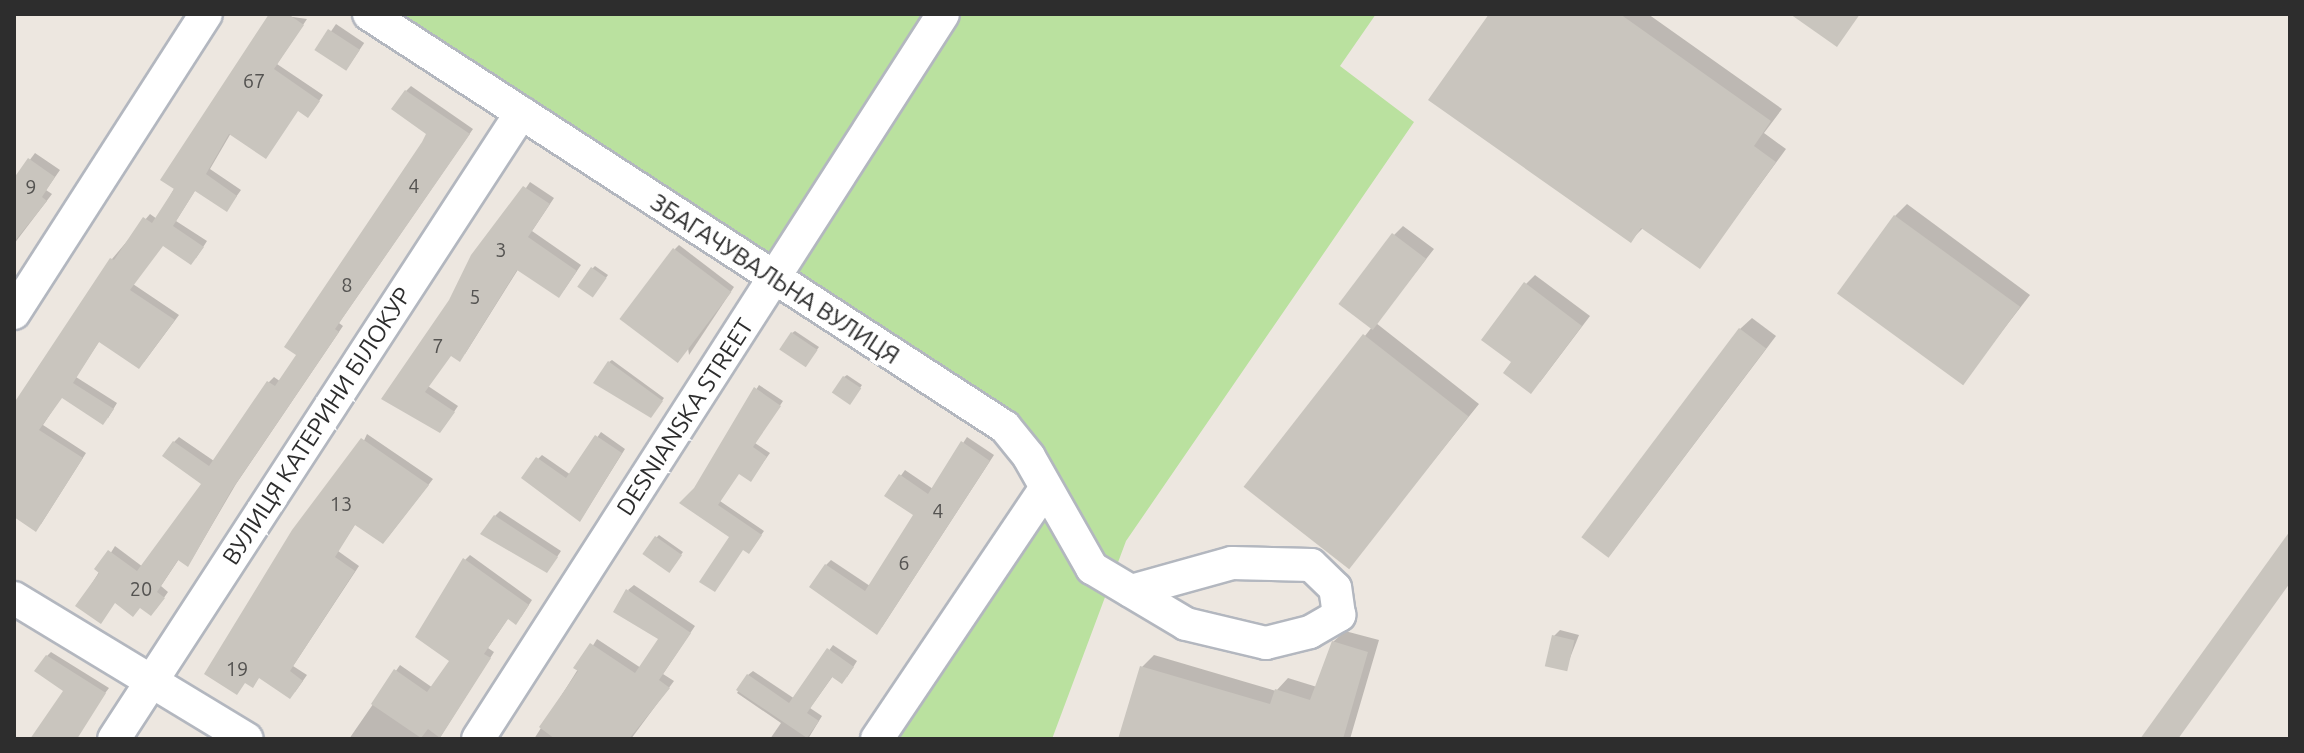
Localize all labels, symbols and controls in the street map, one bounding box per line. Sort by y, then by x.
house number: 67 [243,68,265,92]
house number: 4 [408,173,420,197]
house number: 9 [25,174,37,198]
street label: ЗБАГАЧУВАЛЬНА ВУЛИЦЯ [645,188,905,370]
house number: 3 [495,237,507,261]
house number: 8 [341,272,353,296]
street label: ВУЛИЦЯ КАТЕРИНИ БІЛОКУР [216,282,418,570]
house number: 5 [469,284,481,308]
street label: DESNIANSKA STREET [611,313,759,521]
house number: 7 [432,333,444,357]
house number: 13 [330,491,352,515]
house number: 4 [932,498,944,522]
house number: 6 [898,550,910,574]
house number: 20 [130,576,152,600]
house number: 19 [226,656,248,680]

